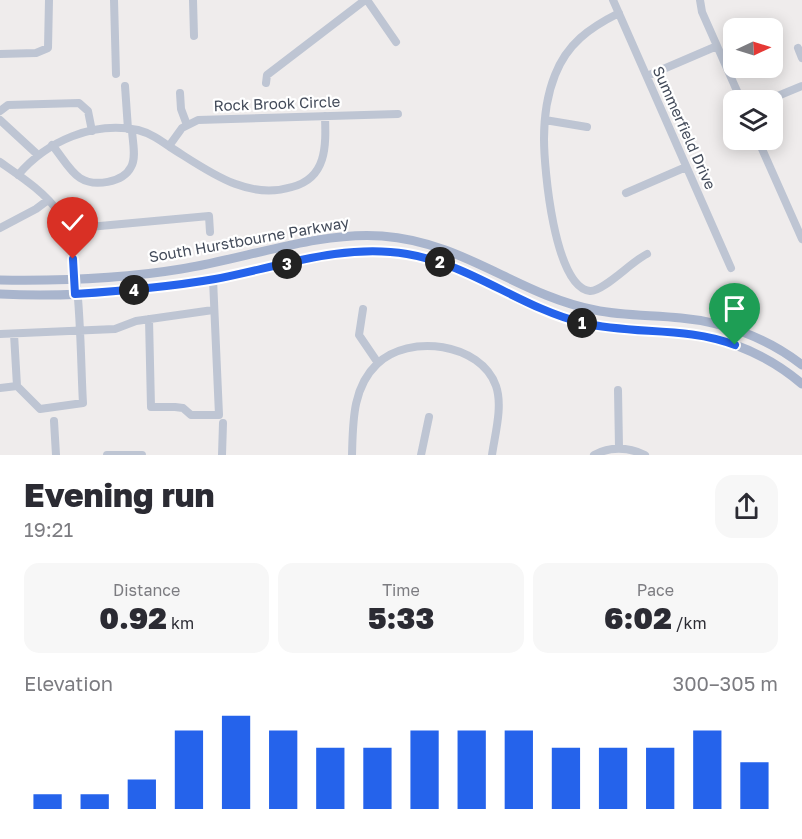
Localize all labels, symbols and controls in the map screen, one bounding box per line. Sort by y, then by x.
north arrow [723,18,783,78]
map controls [723,18,783,150]
street label: Summerfield Drive [650,63,720,192]
button: layers [723,90,783,150]
street label: Rock Brook Circle [213,92,341,114]
pin [47,197,98,259]
icon: check [56,206,89,239]
street label: South Hurstbourne Parkway [147,212,351,265]
pin: 2 [425,247,455,277]
pin: 3 [272,249,302,279]
text: 2 [435,252,445,272]
text: 3 [282,254,292,274]
pin: 4 [119,275,149,305]
text: 4 [129,280,139,300]
pin [709,283,760,345]
icon: arrive [718,292,751,325]
pin: 1 [567,308,597,338]
text: 1 [578,313,586,333]
text: Evening run [24,475,215,514]
button: share [715,475,778,538]
text: 19:21 [24,517,73,541]
text: Distance [113,580,180,600]
text: Time [382,580,420,600]
text: Pace [637,580,674,600]
text: 0.92 [99,600,167,636]
text: 5:33 [368,600,434,636]
text: 6:02 [604,600,672,636]
text: km [167,613,194,633]
text: /km [672,613,707,633]
text: Elevation [24,671,113,695]
text: 300–305 m [673,671,778,695]

